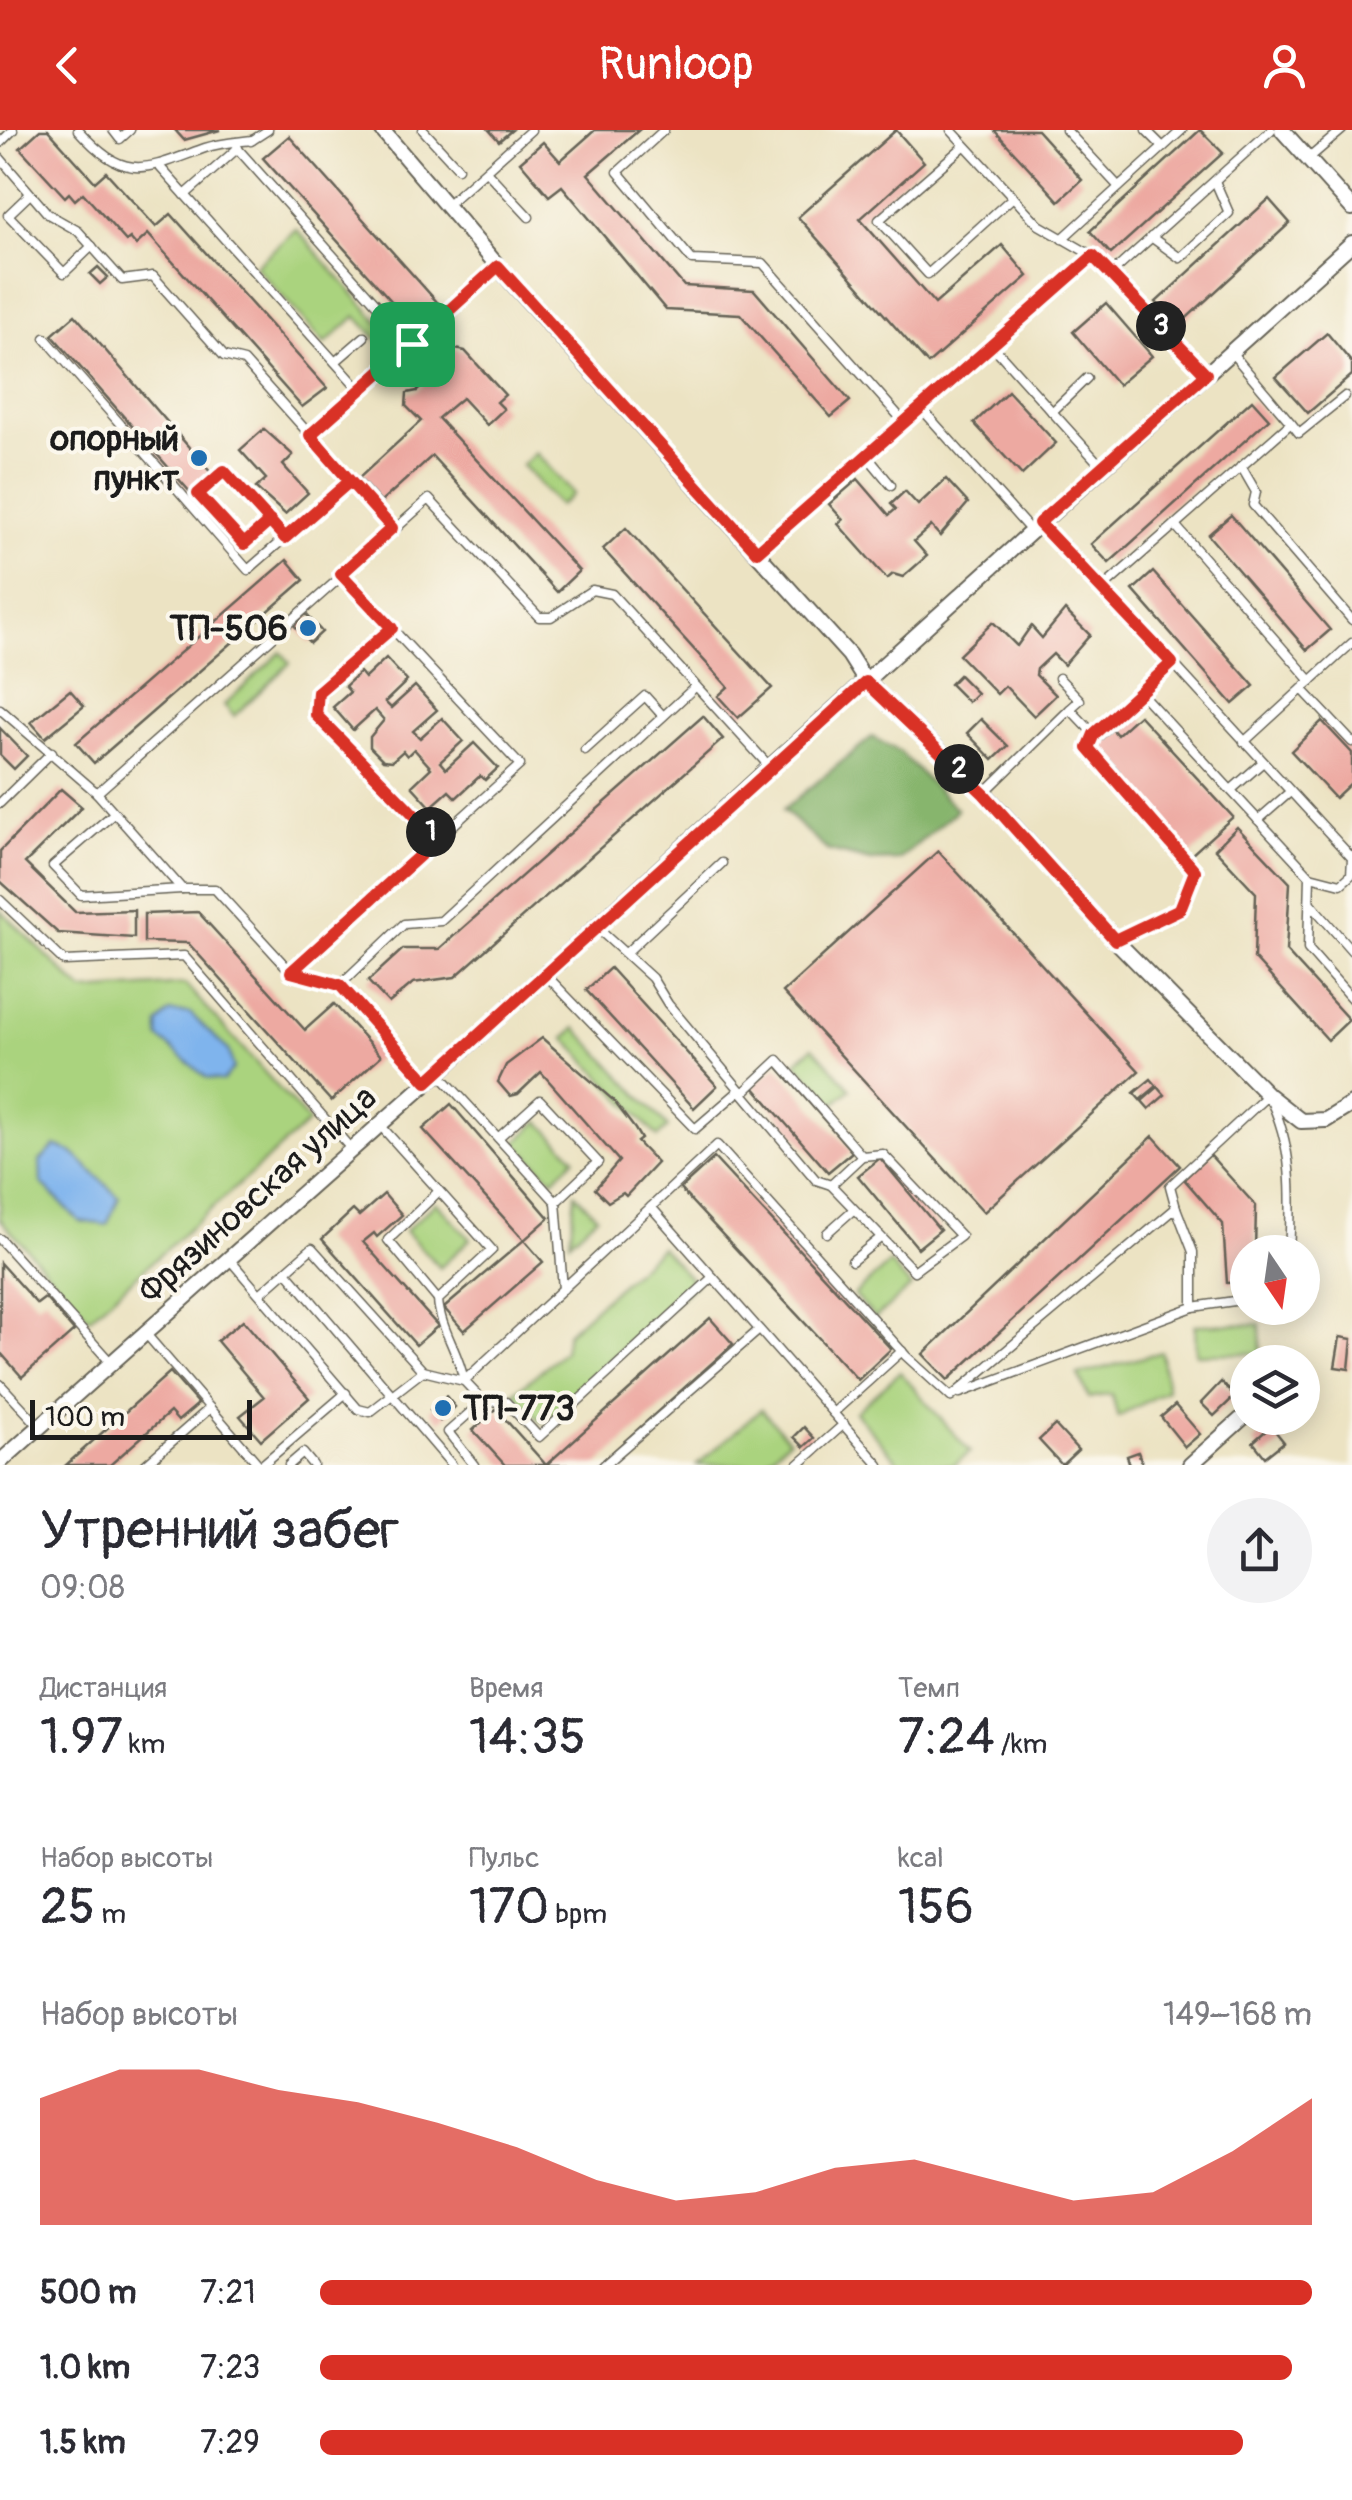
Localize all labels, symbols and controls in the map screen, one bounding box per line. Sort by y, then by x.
text: Runloop [599,37,753,93]
icon: back [40,38,95,93]
icon: person [1257,38,1312,93]
pin: 3 [1136,301,1186,351]
pin [370,302,455,387]
text: 3 [1153,308,1169,343]
icon: arrive [385,317,440,372]
place label: опорный пункт [49,417,179,501]
marker: опорный пункт [188,447,210,469]
place label: ТП-506 [169,607,288,651]
marker: ТП-506 [297,617,319,639]
pin: 2 [934,744,984,794]
text: 2 [951,751,967,786]
pin: 1 [406,807,456,857]
text: 1 [426,814,436,849]
street label: Фрязиновская улица [129,1076,386,1313]
north arrow [1230,1235,1320,1325]
map controls [1230,1235,1320,1435]
button: layers [1230,1345,1320,1435]
place label: ТП-773 [463,1387,575,1431]
scale bar [30,1395,252,1440]
marker: ТП-773 [432,1397,454,1419]
text: 100 m [45,1400,125,1435]
text: Утренний забег [40,1496,399,1565]
button: share [1207,1498,1312,1603]
text: 09:08 [40,1568,125,1608]
text: Дистанция [40,1671,167,1706]
text: Время [469,1671,543,1706]
text: Темп [898,1671,960,1706]
text: 1.97 [40,1706,123,1769]
text: 14:35 [469,1706,586,1769]
text: 7:24 [898,1706,995,1769]
text: km [123,1727,165,1762]
text: /km [995,1727,1047,1762]
text: Набор высоты [40,1841,213,1876]
text: Пульс [469,1841,540,1876]
text: kcal [898,1841,944,1876]
text: 25 [40,1876,95,1939]
text: 170 [469,1876,549,1939]
text: 156 [898,1876,974,1939]
text: m [95,1897,126,1932]
text: bpm [549,1897,607,1932]
text: Набор высоты [40,1995,238,2035]
text: 149–168 m [1163,1995,1312,2035]
text: 500 m [40,2273,136,2313]
text: 7:21 [200,2273,256,2313]
text: 1.0 km [40,2348,130,2388]
text: 7:23 [200,2348,260,2388]
text: 1.5 km [40,2423,126,2463]
text: 7:29 [200,2423,260,2463]

